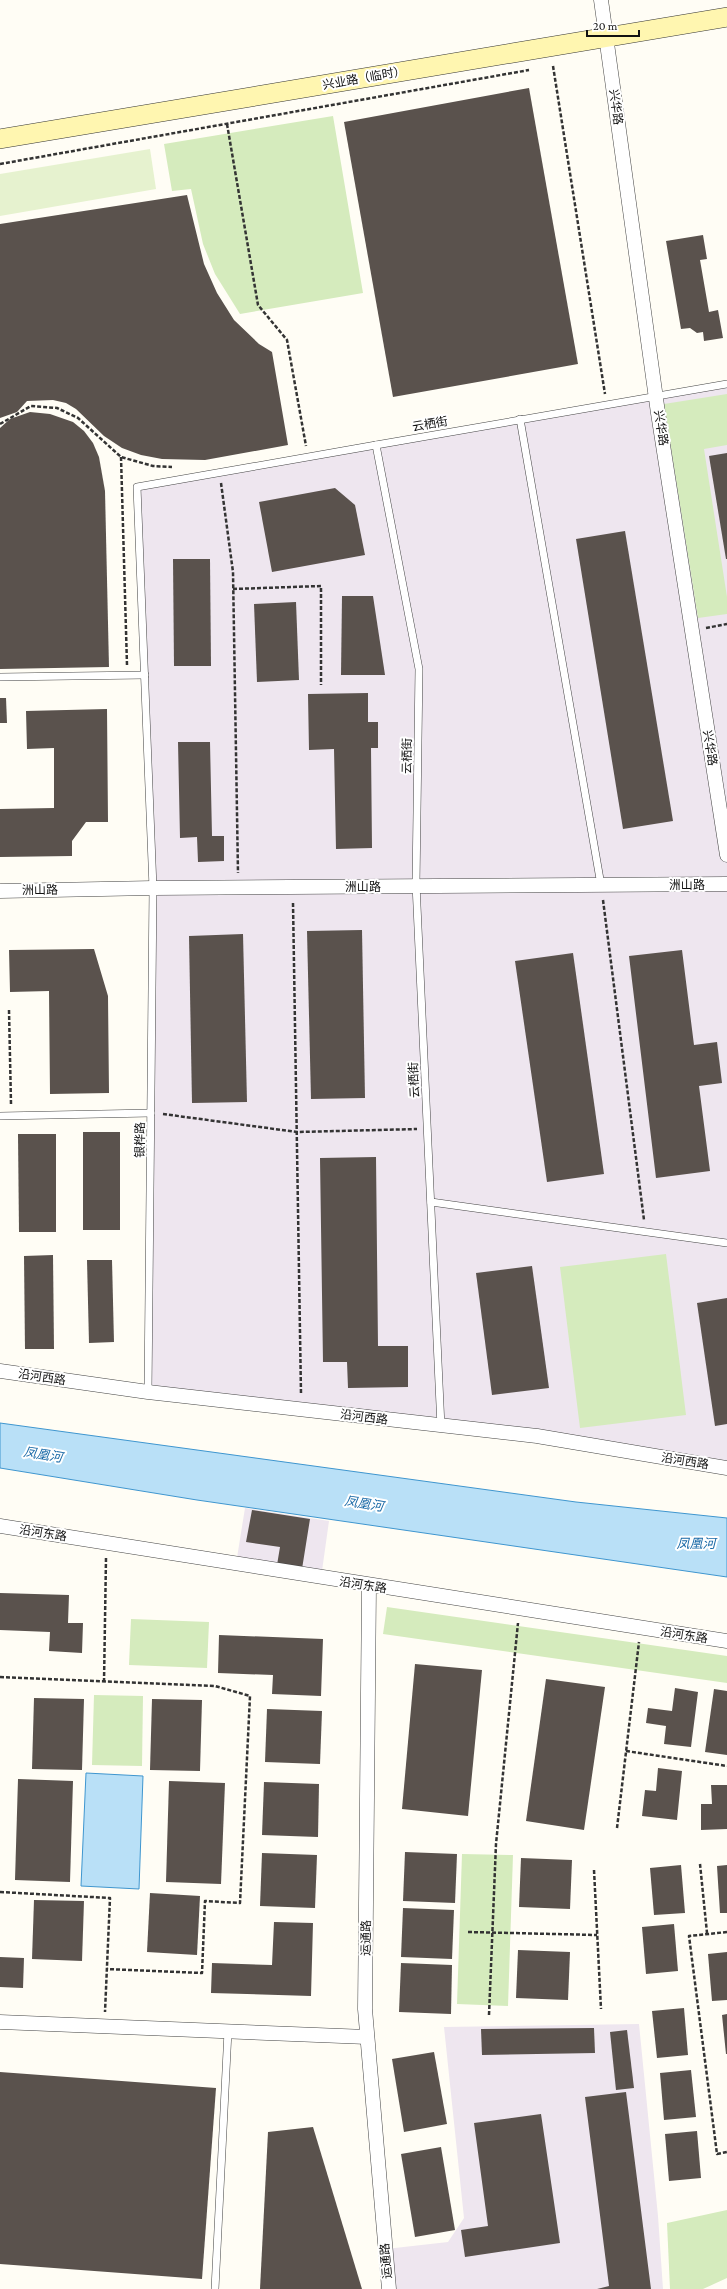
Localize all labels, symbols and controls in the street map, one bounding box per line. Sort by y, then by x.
scale bar [587,12,639,38]
text: 20 m [593,19,618,33]
street label: 兴业路（临时） [321,64,407,92]
street label: 兴华路 [607,88,625,126]
street label: 兴华路 [651,409,671,447]
street label: 云栖街 [411,414,449,434]
street label: 兴华路 [700,729,720,767]
street label: 云栖街 [400,738,414,774]
street label: 洲山路 [669,878,705,892]
street label: 洲山路 [345,880,381,894]
street label: 洲山路 [22,883,58,897]
street label: 云栖街 [406,1062,422,1098]
street label: 银桦路 [133,1122,147,1158]
street label: 沿河西路 [17,1367,67,1387]
street label: 沿河西路 [339,1407,389,1427]
water label: 凤凰河 [22,1444,66,1465]
street label: 沿河西路 [660,1450,710,1472]
water label: 凤凰河 [343,1493,387,1514]
street label: 沿河东路 [18,1522,68,1544]
water label: 凤凰河 [676,1536,718,1551]
street label: 沿河东路 [338,1574,388,1596]
street label: 沿河东路 [659,1624,709,1646]
street label: 运通路 [359,1920,373,1956]
street label: 运通路 [377,2242,395,2280]

